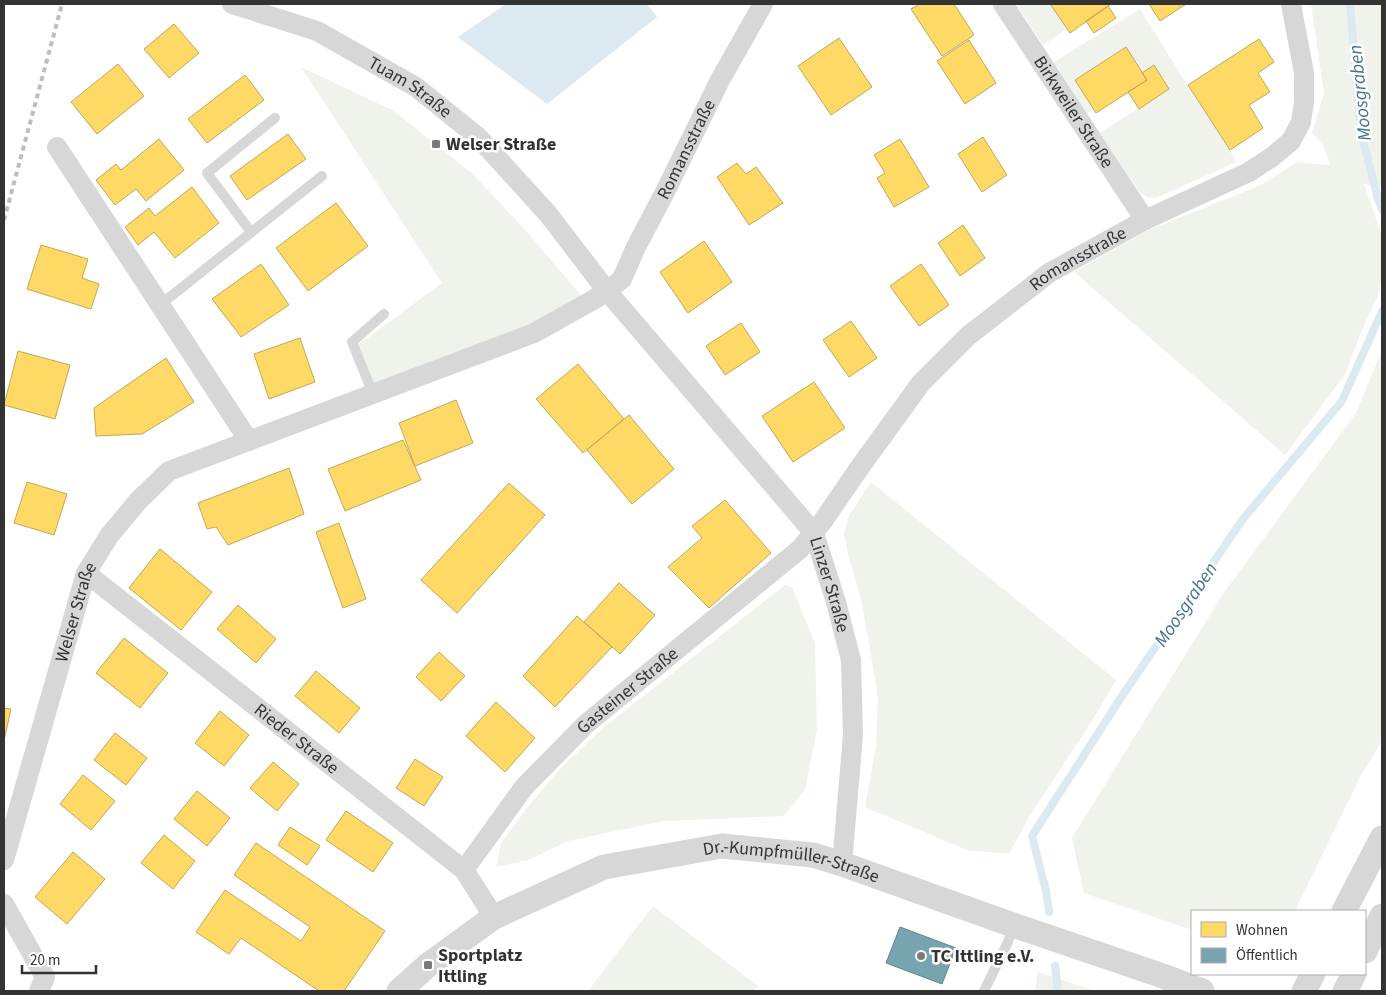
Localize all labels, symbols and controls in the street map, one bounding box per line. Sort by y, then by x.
water label: Moosgraben [1342,43,1379,142]
street label: Tuam Straße [364,51,457,124]
street label: Birkweiler Straße [1027,51,1119,173]
street label: Romansstraße [651,95,722,204]
place label: Welser Straße [446,132,556,157]
marker: Welser Straße [430,138,442,150]
street label: Romansstraße [1024,221,1131,297]
street label: Linzer Straße [803,534,855,635]
street label: Welser Straße [49,557,103,665]
water label: Moosgraben [1148,557,1224,652]
street label: Gasteiner Straße [571,642,684,740]
street label: Rieder Straße [249,698,344,780]
street label: Dr.-Kumpfmüller-Straße [701,834,883,889]
legend [1191,910,1366,975]
text: Wohnen [1236,920,1288,941]
scale bar [22,942,96,974]
place label: Sportplatz Ittling [438,943,522,989]
place label: TC Ittling e.V. [931,944,1034,969]
text: Öffentlich [1236,945,1298,966]
text: 20 m [30,950,60,971]
marker: TC Ittling e.V. [915,950,927,962]
marker: Sportplatz Ittling [422,959,434,971]

